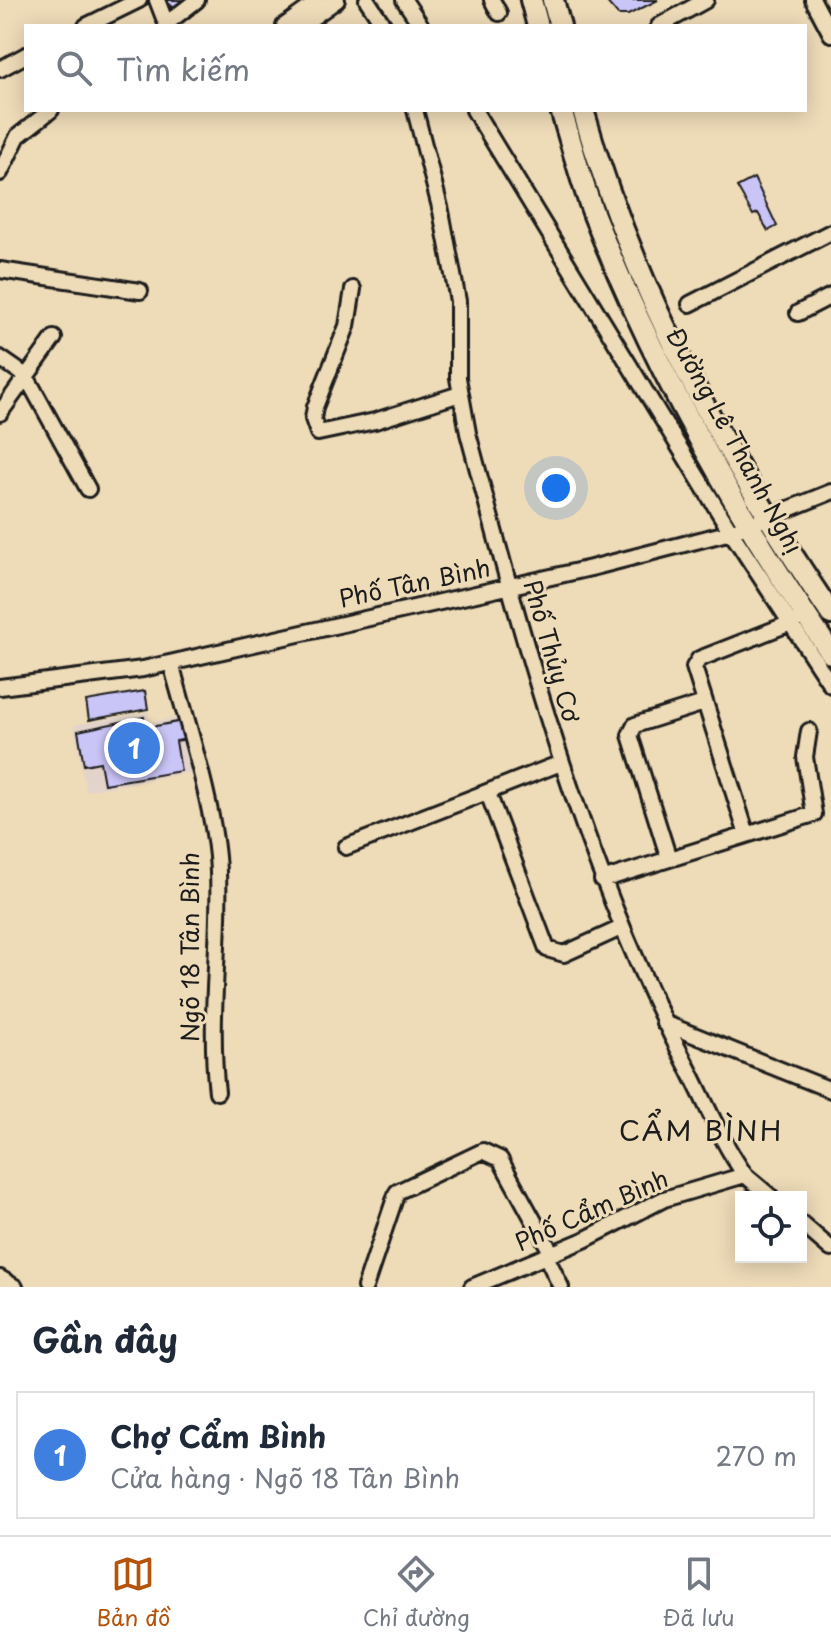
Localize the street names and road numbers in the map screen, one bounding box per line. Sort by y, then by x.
street label: Đường Lê Thanh Nghị [659,320,813,560]
street label: Phố Tân Bình [335,548,494,616]
street label: Phố Thủy Cơ [515,575,591,727]
street label: Ngõ 18 Tân Bình [171,852,207,1042]
street label: Phố Cẩm Bình [508,1159,674,1259]

